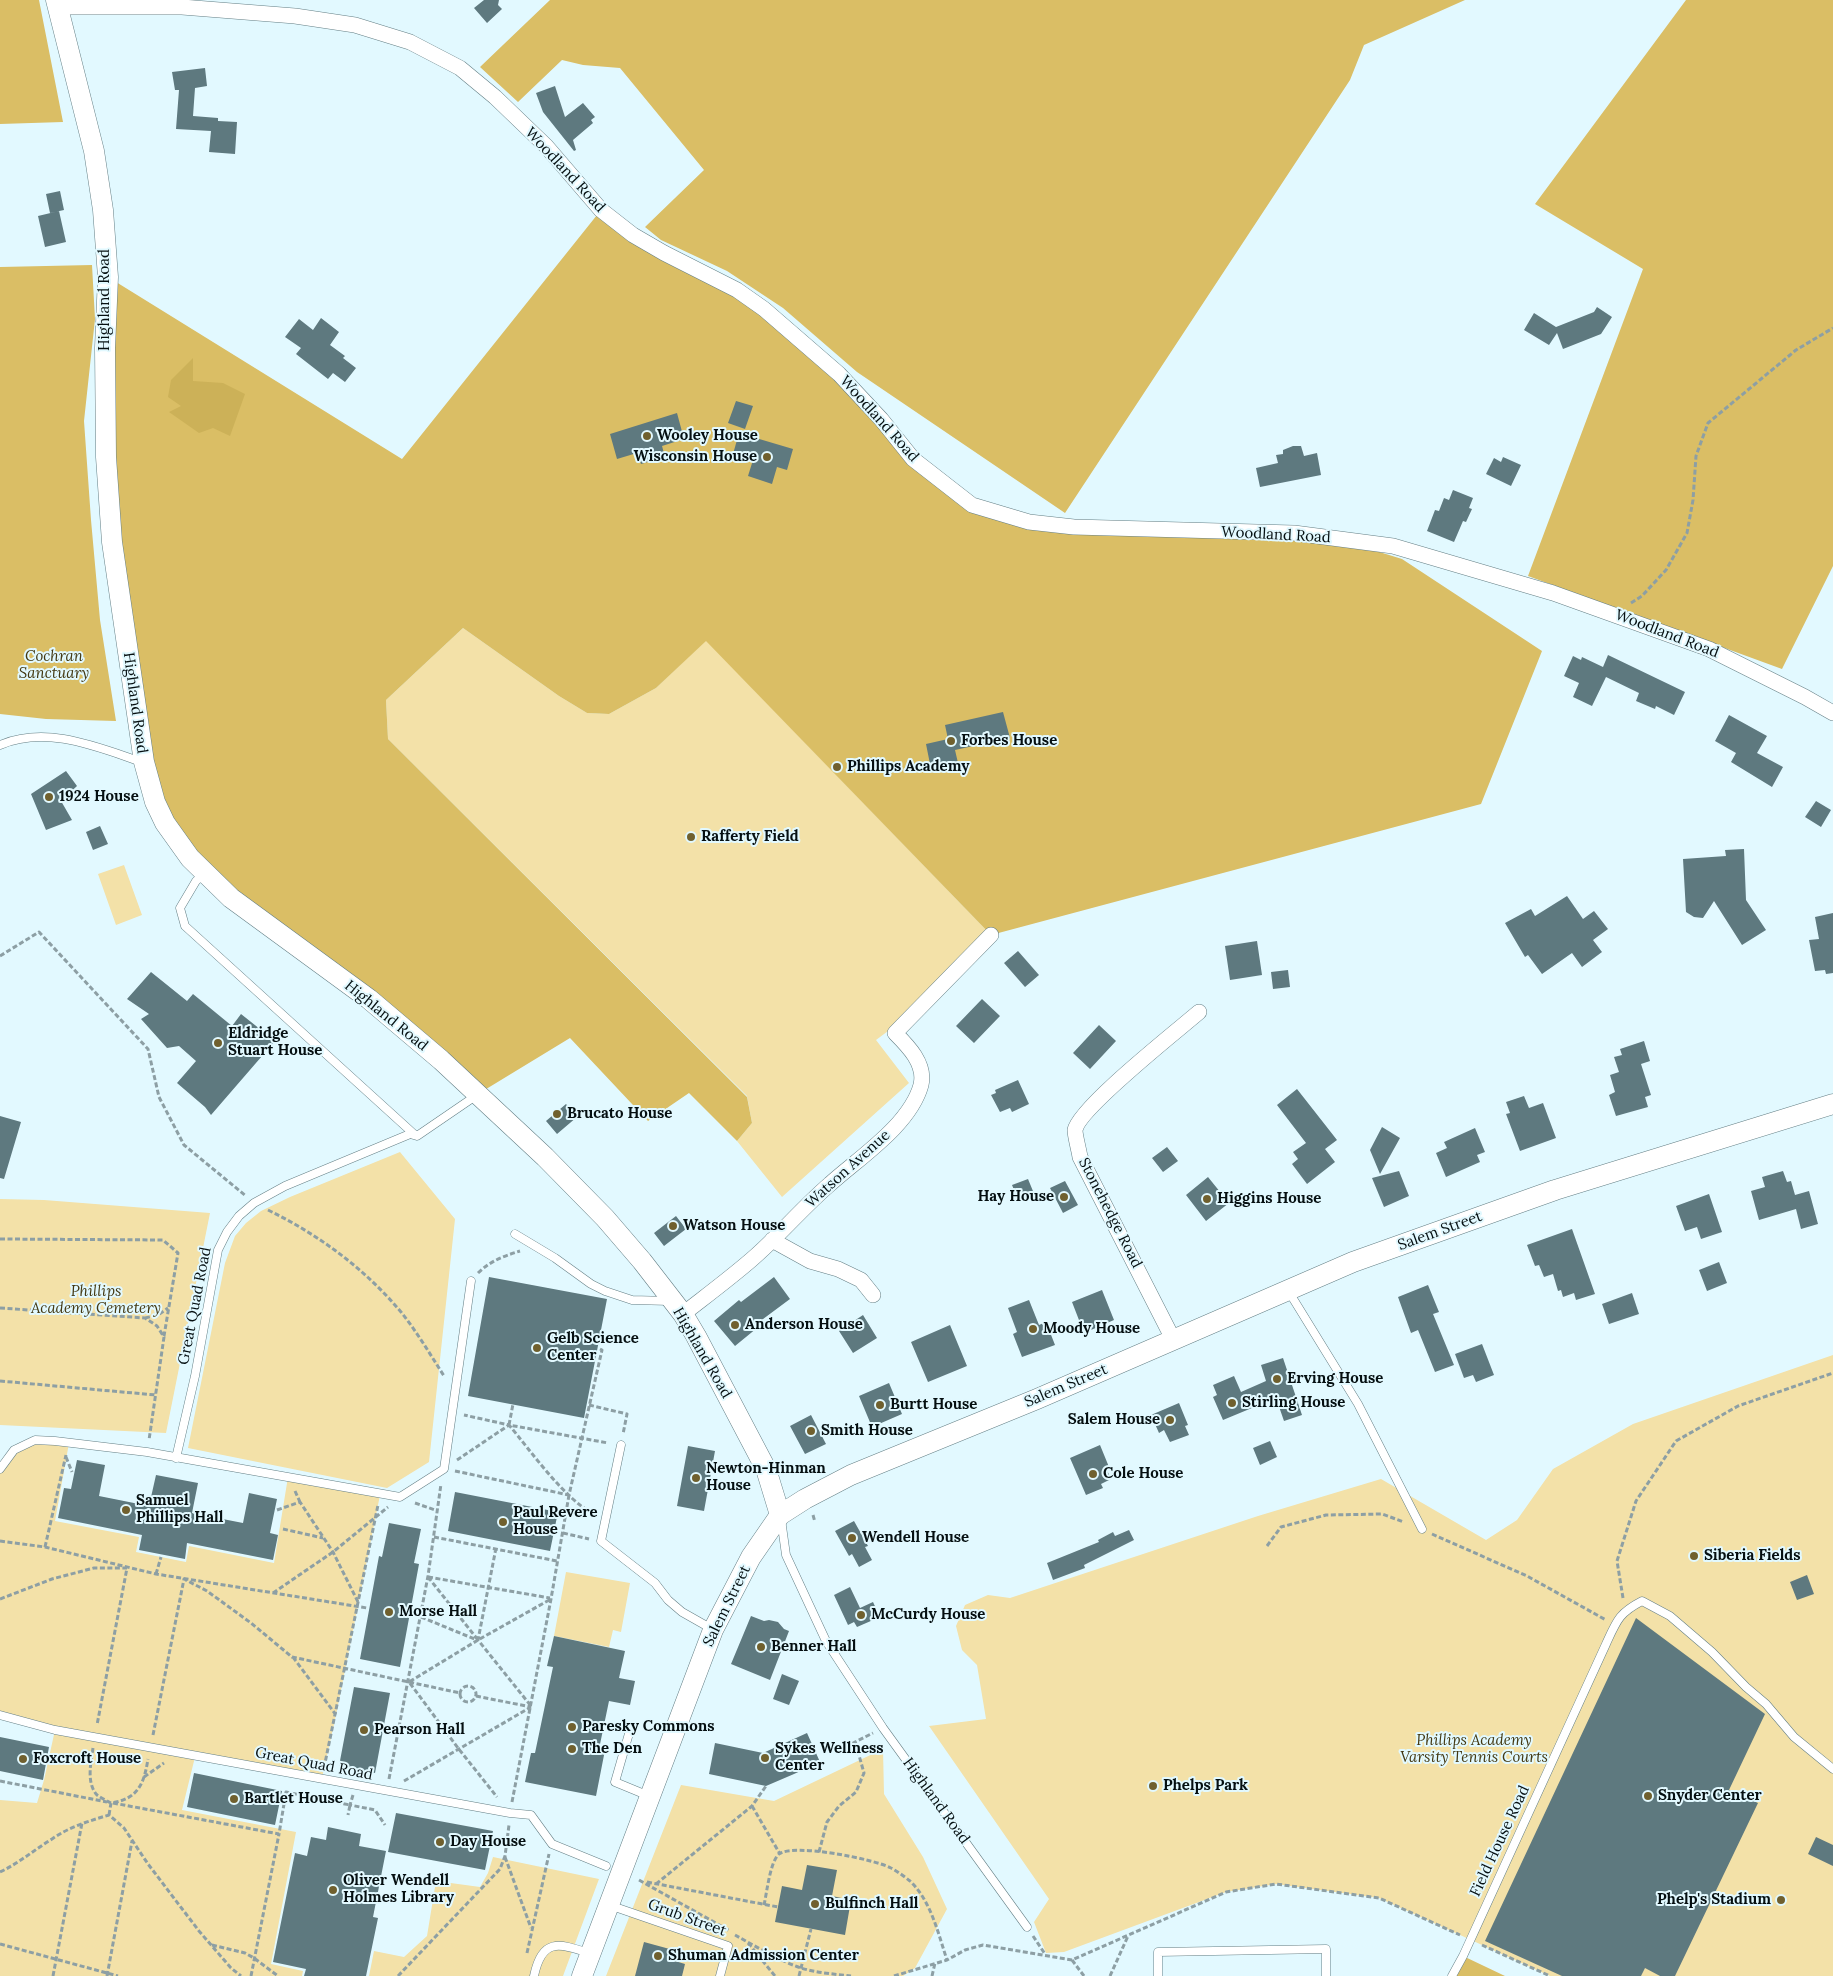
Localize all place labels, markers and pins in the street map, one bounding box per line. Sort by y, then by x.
place label: Wooley House [657,427,758,445]
marker: Wooley House [641,430,653,442]
place label: Wisconsin House [634,448,757,466]
marker: Wisconsin House [761,451,773,463]
place label: Forbes House [961,732,1057,750]
marker: Forbes House [945,735,957,747]
place label: Phillips Academy [847,758,970,776]
marker: Phillips Academy [831,761,843,773]
place label: 1924 House [59,788,139,806]
marker: 1924 House [43,791,55,803]
place label: Rafferty Field [701,828,799,846]
marker: Rafferty Field [685,831,697,843]
place label: Eldridge Stuart House [228,1025,322,1060]
marker: Eldridge Stuart House [212,1037,224,1049]
place label: Brucato House [567,1105,672,1123]
marker: Brucato House [551,1108,563,1120]
place label: Hay House [977,1188,1054,1206]
place label: Higgins House [1217,1190,1321,1208]
marker: Hay House [1058,1191,1070,1203]
marker: Higgins House [1201,1193,1213,1205]
place label: Watson House [683,1217,785,1235]
marker: Watson House [667,1220,679,1232]
place label: Anderson House [745,1316,863,1334]
marker: Anderson House [729,1319,741,1331]
place label: Moody House [1043,1320,1140,1338]
marker: Moody House [1027,1323,1039,1335]
place label: Gelb Science Center [547,1330,639,1365]
marker: Gelb Science Center [531,1342,543,1354]
place label: Erving House [1287,1370,1383,1388]
marker: Erving House [1271,1373,1283,1385]
place label: Stirling House [1242,1394,1345,1412]
place label: Burtt House [890,1396,977,1414]
marker: Stirling House [1226,1397,1238,1409]
marker: Burtt House [874,1399,886,1411]
place label: Salem House [1068,1411,1160,1429]
marker: Salem House [1164,1414,1176,1426]
place label: Smith House [821,1422,913,1440]
marker: Smith House [805,1425,817,1437]
place label: Newton-Hinman House [706,1460,826,1495]
place label: Cole House [1103,1465,1183,1483]
marker: Cole House [1087,1468,1099,1480]
marker: Newton-Hinman House [690,1472,702,1484]
place label: Samuel Phillips Hall [136,1492,223,1527]
marker: Samuel Phillips Hall [120,1504,132,1516]
place label: Paul Revere House [513,1504,597,1539]
marker: Paul Revere House [497,1516,509,1528]
place label: Wendell House [862,1529,969,1547]
marker: Wendell House [846,1532,858,1544]
place label: Siberia Fields [1704,1547,1801,1565]
marker: Siberia Fields [1688,1550,1700,1562]
place label: Morse Hall [399,1603,477,1621]
marker: Morse Hall [383,1606,395,1618]
place label: McCurdy House [871,1606,985,1624]
marker: McCurdy House [855,1609,867,1621]
place label: Benner Hall [771,1638,856,1656]
marker: Benner Hall [755,1641,767,1653]
place label: Paresky Commons [582,1718,715,1736]
place label: Pearson Hall [374,1721,465,1739]
marker: Paresky Commons [566,1721,578,1733]
marker: Pearson Hall [358,1724,370,1736]
place label: The Den [582,1740,642,1758]
place label: Sykes Wellness Center [775,1740,884,1775]
marker: The Den [566,1743,578,1755]
place label: Foxcroft House [33,1750,141,1768]
marker: Sykes Wellness Center [759,1752,771,1764]
marker: Foxcroft House [17,1753,29,1765]
place label: Phelps Park [1163,1777,1248,1795]
marker: Phelps Park [1147,1780,1159,1792]
place label: Snyder Center [1658,1787,1762,1805]
place label: Bartlet House [244,1790,343,1808]
marker: Snyder Center [1642,1790,1654,1802]
marker: Bartlet House [228,1793,240,1805]
place label: Day House [450,1833,526,1851]
marker: Day House [434,1836,446,1848]
place label: Oliver Wendell Holmes Library [343,1872,454,1907]
marker: Oliver Wendell Holmes Library [327,1884,339,1896]
place label: Phelp's Stadium [1657,1891,1771,1909]
marker: Phelp's Stadium [1775,1894,1787,1906]
place label: Bulfinch Hall [825,1895,918,1913]
marker: Bulfinch Hall [809,1898,821,1910]
place label: Shuman Admission Center [668,1947,859,1965]
marker: Shuman Admission Center [652,1950,664,1962]

